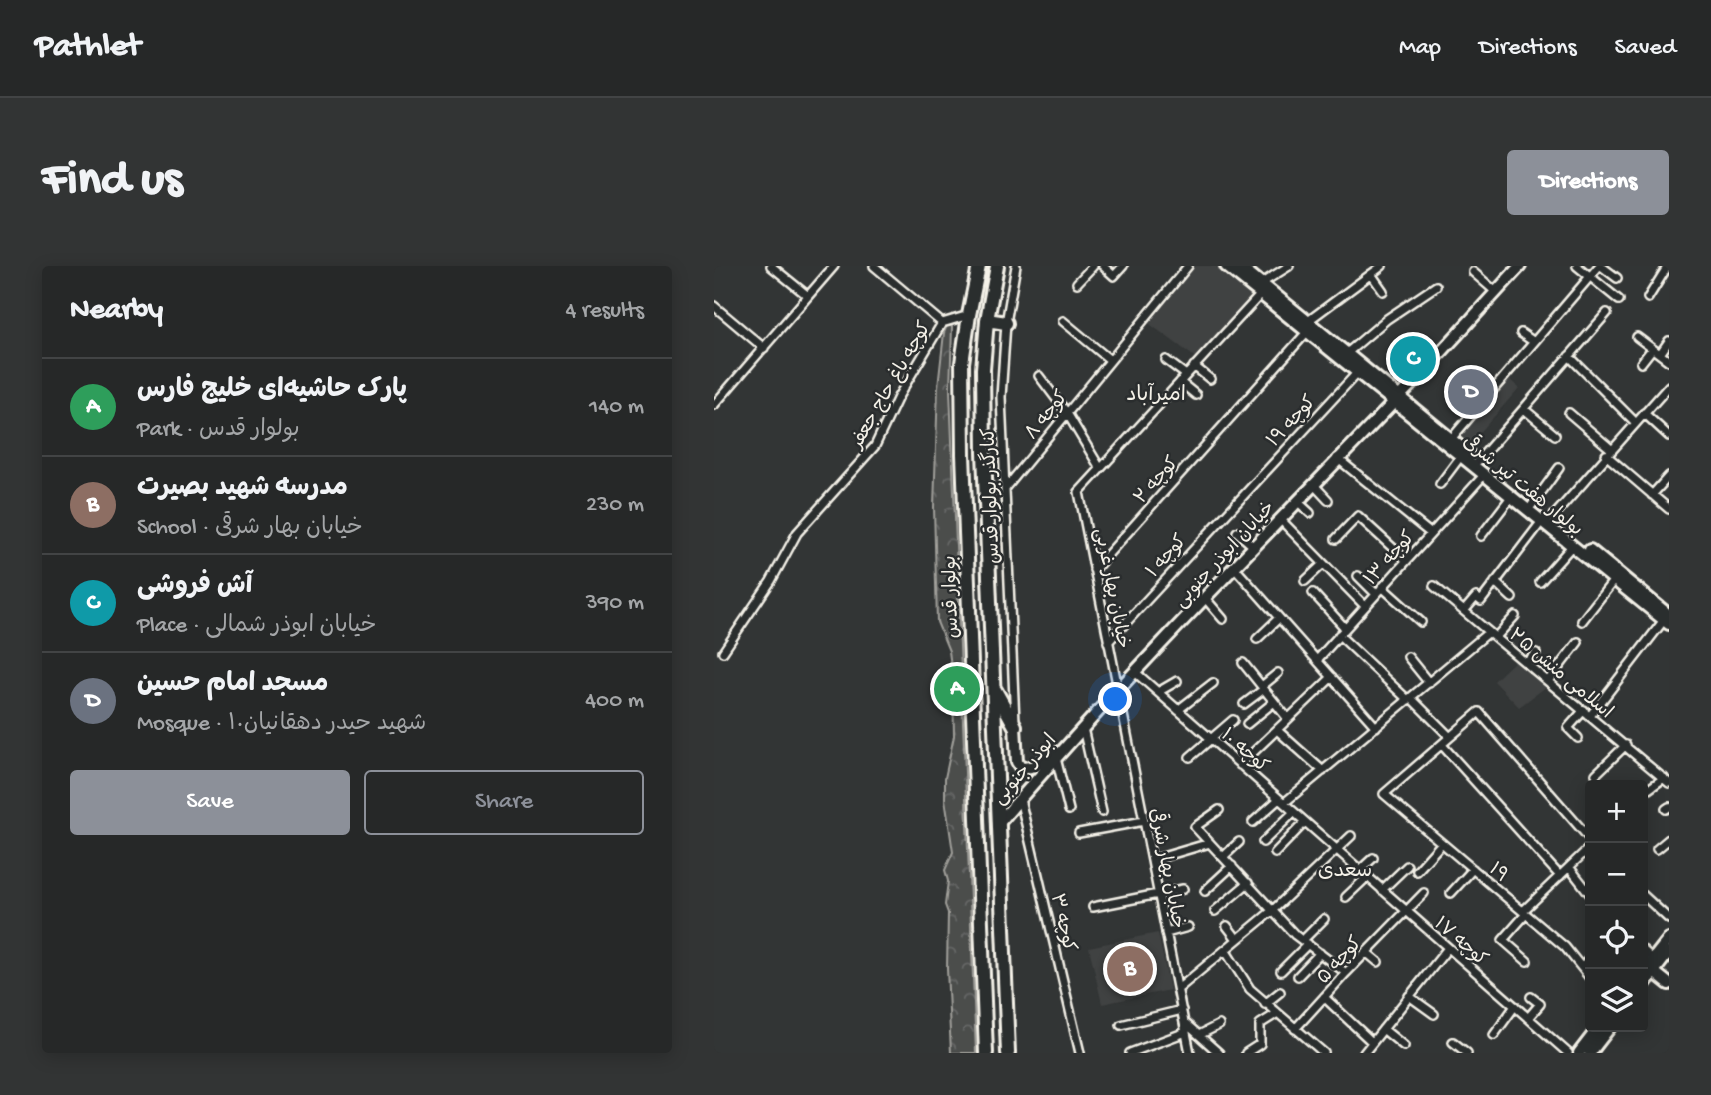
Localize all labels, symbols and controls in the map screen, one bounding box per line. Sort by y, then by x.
text: Pathlet [35,29,141,67]
text: Map [1399,34,1441,63]
text: Directions [1479,34,1577,63]
text: Saved [1615,34,1676,63]
button: Directions [1507,150,1669,215]
text: Find us [42,153,182,211]
text: Nearby [70,294,163,329]
text: 4 results [565,298,644,325]
street label: کوچه باغ حاج جعفر [845,318,938,455]
pin: C [1390,333,1436,385]
pin: D [1448,366,1494,418]
text: پارک حاشیه‌ای خلیج فارس [137,376,407,407]
district label: امیرآباد [1126,382,1186,409]
street label: کوچه ۸ [1021,387,1074,445]
street label: کوچه ۱۹ [1263,392,1322,453]
text: A [86,394,100,421]
text: 140 m [589,394,644,421]
text: Park · بولوار قدس [137,417,300,444]
street label: کنارگذر بولوار قدس [977,427,1006,564]
street label: بولوار هفت تیر شرقی [1457,428,1589,542]
street label: کوچه ۲ [1130,453,1185,510]
text: مدرسه شهید بصیرت [137,474,348,505]
text: B [87,492,99,519]
text: 230 m [586,492,644,519]
street label: خیابان ابوذر جنوبی [1170,497,1281,614]
text: School · خیابان بهار شرقی [137,515,363,542]
street label: خیابان بهار غربی [1088,526,1134,651]
street label: کوچه ۱۳ [1360,527,1421,591]
street label: کوچه ۱ [1142,531,1193,584]
street label: بولوار قدس [940,555,965,639]
text: آش فروشی [137,572,252,603]
text: C [87,590,99,617]
text: 390 m [586,590,644,617]
text: Place · خیابان ابوذر شمالی [137,613,377,640]
street label: اسلامی منش ۲۵ [1503,624,1617,725]
pin: A [934,663,980,715]
text: مسجد امام حسین [137,670,328,701]
your location [1098,682,1132,716]
text: D [86,688,101,715]
text: 400 m [585,688,644,715]
text: Mosque · شهید حیدر دهقانیان۱۰ [137,711,426,738]
street label: کوچه ۱۰ [1215,724,1273,779]
street label: ابوذر جنوبی [989,730,1063,810]
button: Save [70,770,350,835]
button: Share [364,770,644,835]
map controls [1585,780,1648,1032]
button: + [1585,780,1648,843]
street label: خیابان بهار شرقی [1143,806,1192,931]
button: − [1585,843,1648,906]
street label: ۱۹ [1483,859,1512,889]
district label: سعدی [1318,860,1372,885]
street label: کوچه ۳ [1044,892,1079,954]
button: locate [1585,906,1648,969]
street label: کوچه ۱۷ [1428,913,1491,972]
street label: کوچه ۵ [1313,933,1368,990]
pin: B [1107,943,1153,995]
button: layers [1585,969,1648,1032]

